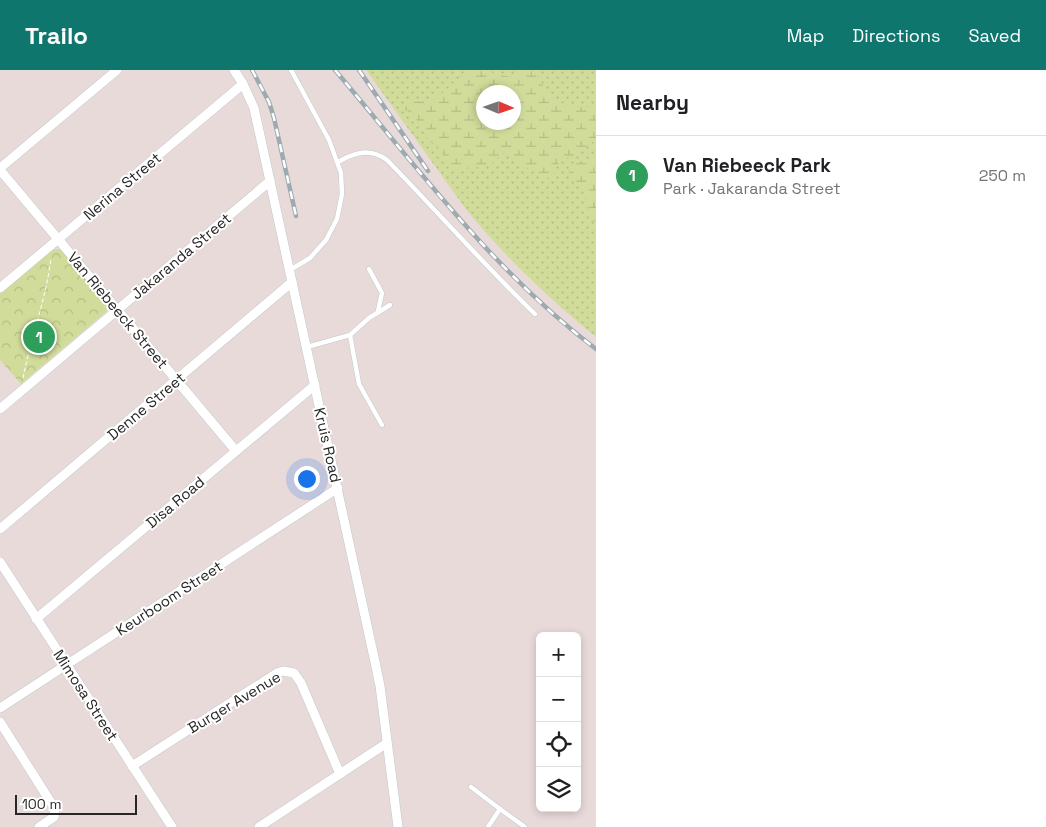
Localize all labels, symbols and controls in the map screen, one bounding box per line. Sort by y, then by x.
text: Trailo [25,20,88,51]
text: Map [787,24,824,47]
text: Directions [852,24,941,47]
text: Saved [969,24,1021,47]
north arrow [476,85,521,130]
text: Nearby [616,89,689,116]
street label: Nerina Street [79,148,165,224]
text: Van Riebeeck Park [663,153,831,178]
text: 1 [628,165,636,186]
text: 250 m [979,165,1026,186]
text: Park · Jakaranda Street [663,178,841,199]
street label: Jakaranda Street [127,209,235,303]
street label: Van Riebeeck Street [64,248,172,372]
pin: 1 [23,318,55,356]
street label: Denne Street [103,368,189,444]
street label: Kruis Road [310,406,346,484]
your location [294,466,320,492]
street label: Disa Road [142,472,208,532]
street label: Keurboom Street [112,556,226,640]
map controls [536,632,581,812]
button: + [536,632,581,677]
street label: Mimosa Street [49,646,123,744]
street label: Burger Avenue [184,667,284,737]
button: − [536,677,581,722]
button: locate [536,722,581,767]
button: layers [536,767,581,812]
scale bar [15,792,138,815]
text: 100 m [22,795,61,813]

